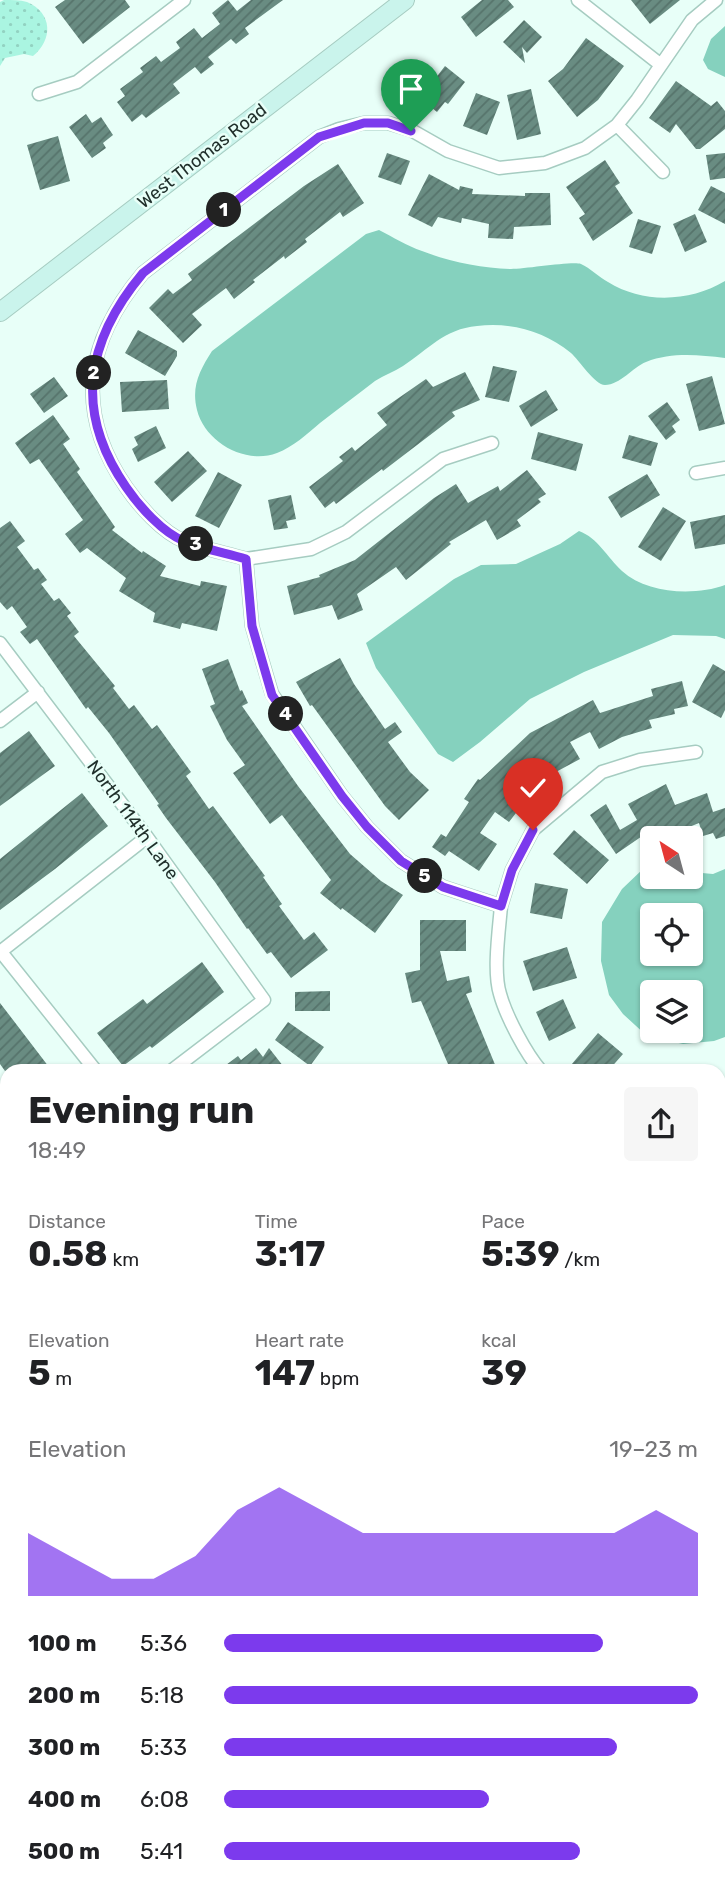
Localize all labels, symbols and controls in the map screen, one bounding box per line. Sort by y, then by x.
pin [381,59,441,131]
icon: arrive [392,70,430,108]
street label: West Thomas Road [133,99,271,213]
pin: 1 [206,192,242,228]
text: 1 [219,198,228,221]
pin: 2 [76,356,112,390]
text: 2 [87,361,100,384]
pin: 3 [178,526,214,562]
text: 3 [189,532,202,555]
pin: 4 [268,696,304,732]
text: 4 [279,702,292,725]
street label: North 114th Lane [82,756,184,884]
pin [503,758,563,830]
icon: check [514,769,552,807]
north arrow [640,826,704,889]
map controls [640,826,703,1043]
pin: 5 [408,858,442,894]
text: 5 [418,864,431,887]
button: locate [640,903,703,966]
button: layers [640,980,703,1043]
text: Evening run [28,1087,254,1133]
button: share [624,1087,698,1161]
text: 18:49 [28,1136,86,1164]
text: Distance [28,1210,106,1233]
text: Time [255,1210,298,1233]
text: Pace [481,1210,525,1233]
text: 0.58 [28,1233,108,1275]
text: 3:17 [255,1233,325,1275]
text: 5:39 [481,1233,560,1275]
text: km [108,1248,139,1271]
text: /km [560,1248,600,1271]
text: Elevation [28,1329,109,1352]
text: Heart rate [255,1329,344,1352]
text: kcal [481,1329,516,1352]
text: 5 [28,1352,51,1394]
text: 147 [255,1352,315,1394]
text: 39 [481,1352,527,1394]
text: m [51,1367,72,1390]
text: bpm [315,1367,359,1390]
text: Elevation [28,1435,127,1463]
text: 19–23 m [609,1435,698,1463]
text: 100 m [28,1629,97,1657]
text: 5:36 [140,1629,187,1657]
text: 200 m [28,1681,100,1709]
text: 5:18 [140,1681,184,1709]
text: 300 m [28,1733,100,1761]
text: 5:33 [140,1733,187,1761]
text: 400 m [28,1785,101,1813]
text: 6:08 [140,1785,189,1813]
text: 500 m [28,1837,100,1865]
text: 5:41 [140,1837,183,1865]

